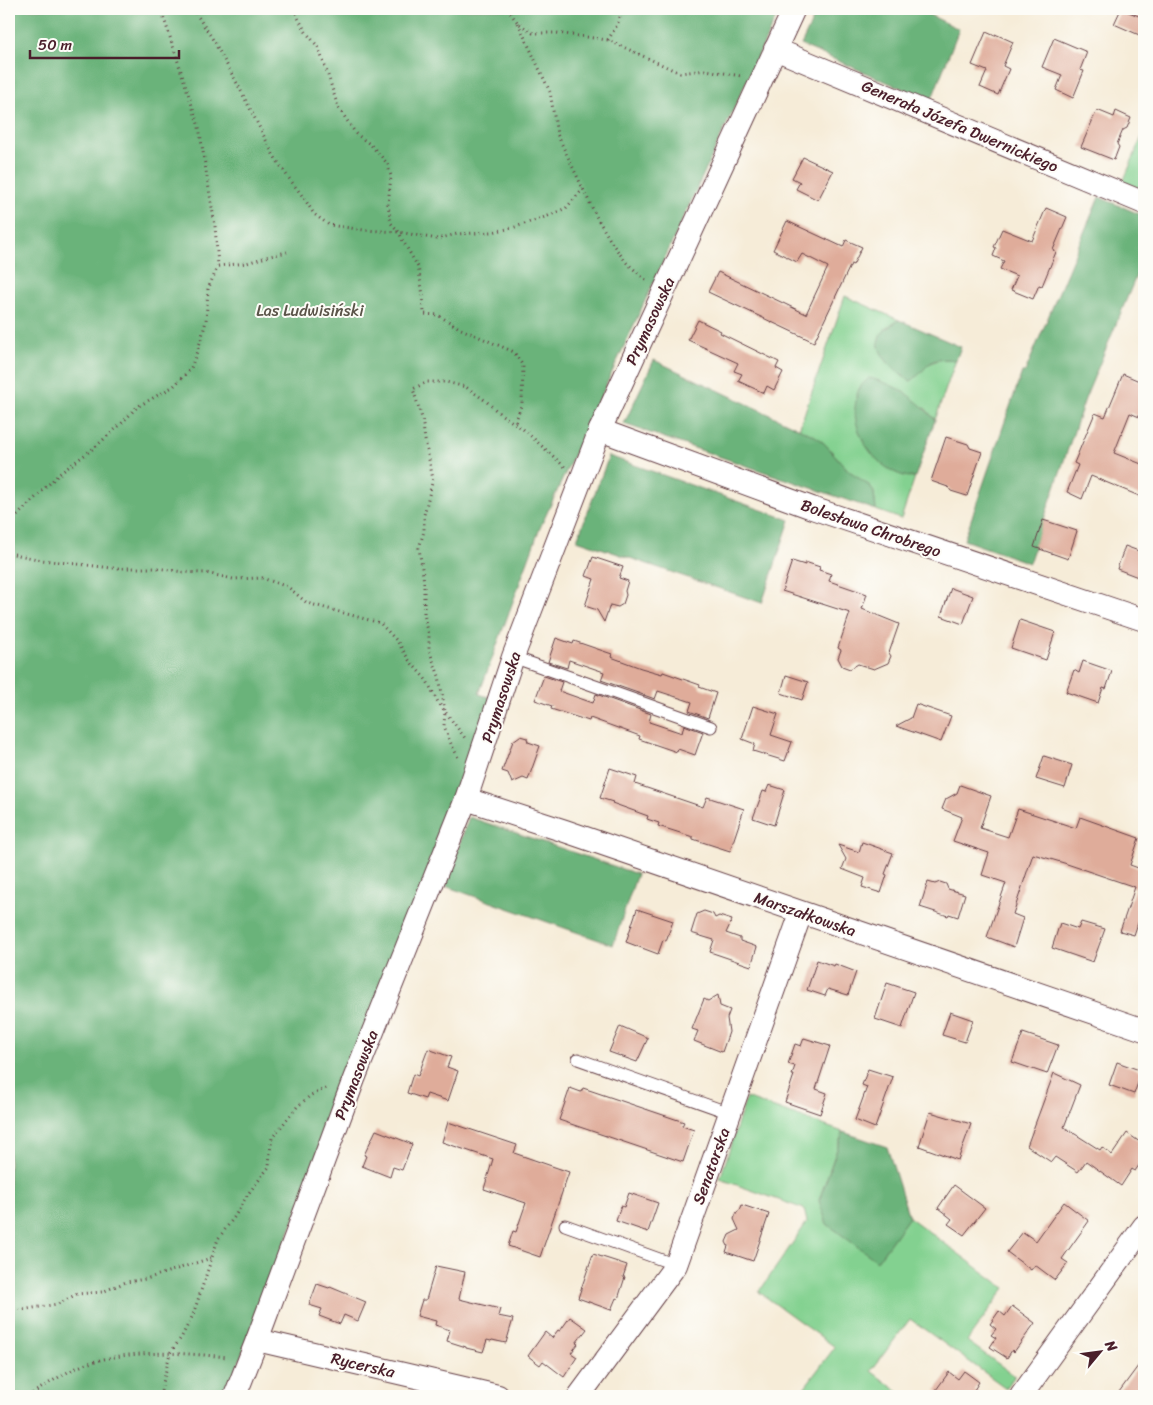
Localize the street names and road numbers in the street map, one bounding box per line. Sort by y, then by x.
street label: Generała Józefa Dwernickiego [857,71,1063,181]
street label: Prymasowska [617,272,683,370]
street label: Bolesława Chrobrego [797,490,945,566]
street label: Prymasowska [473,648,529,746]
street label: Marszałkowska [750,883,860,945]
street label: Prymasowska [326,1026,386,1124]
street label: Senatorska [684,1123,738,1209]
street label: Rycerska [328,1344,399,1387]

